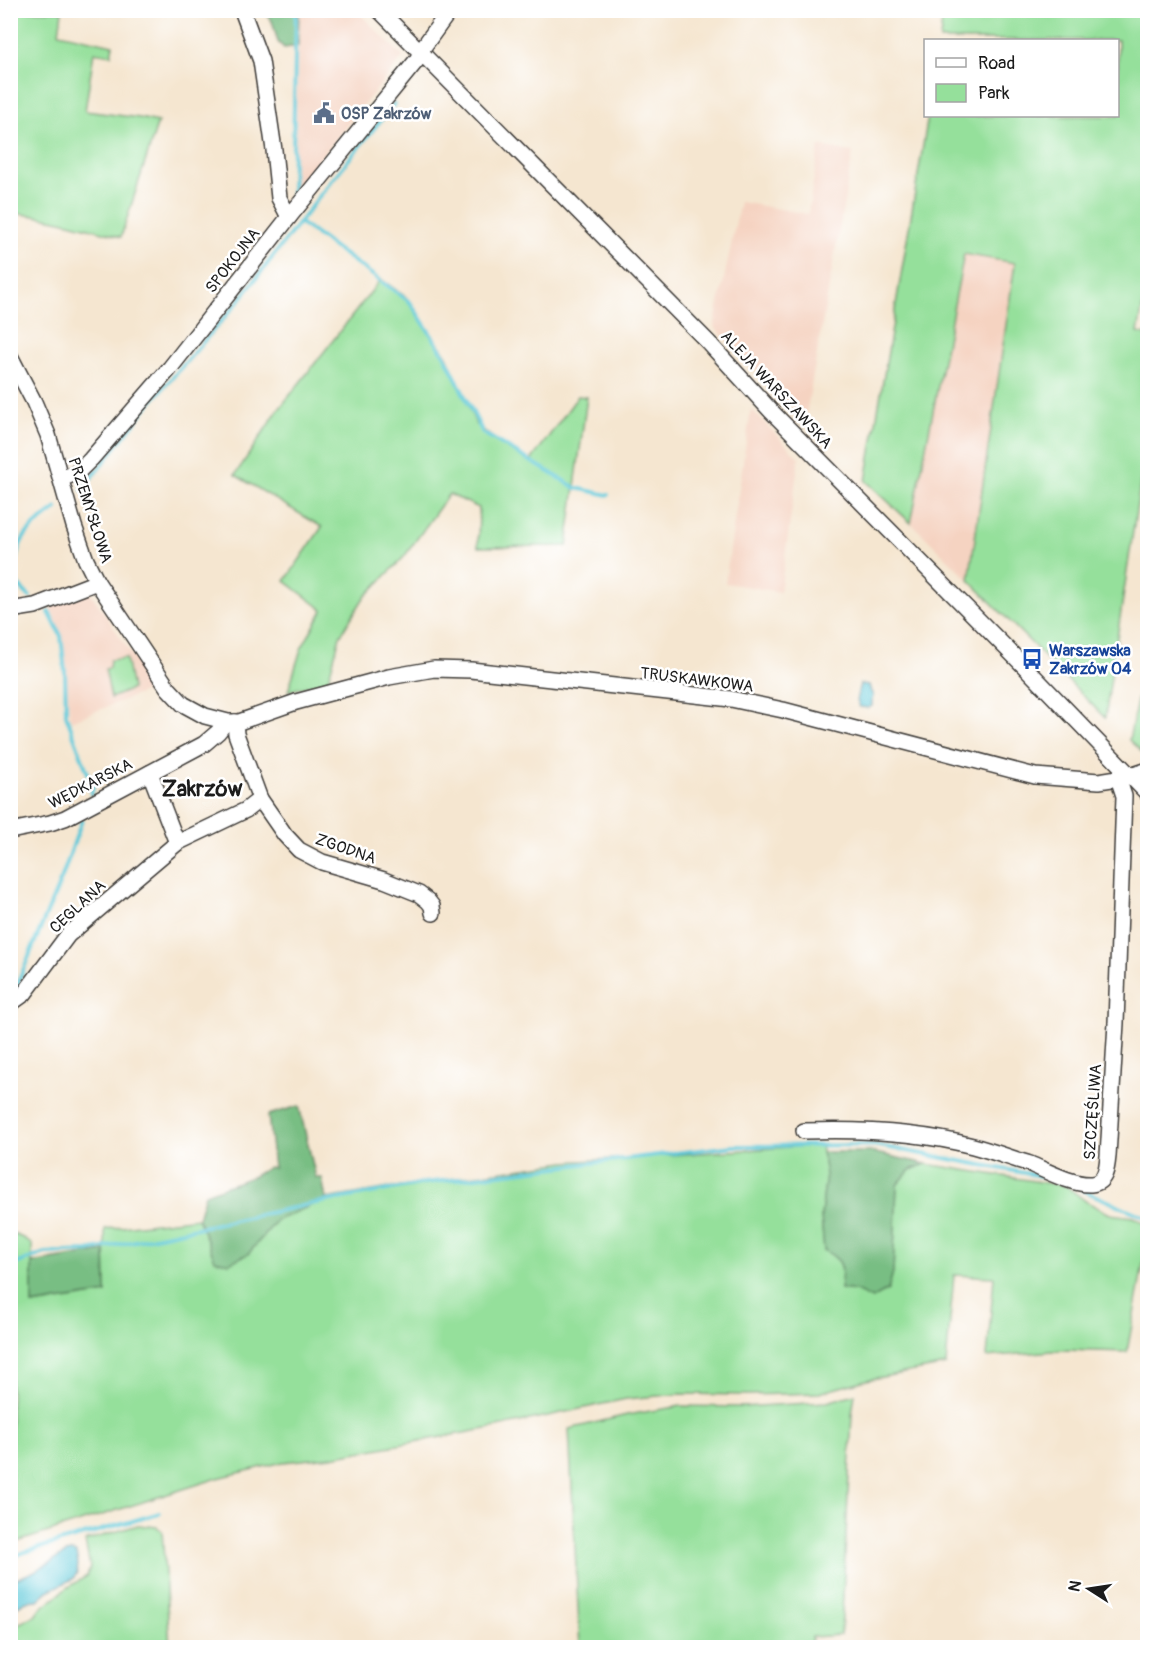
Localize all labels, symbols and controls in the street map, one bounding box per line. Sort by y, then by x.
legend [924,39,1119,117]
text: Road [978,52,1015,75]
text: Park [978,82,1010,105]
public building icon: OSP Zakrzów [312,101,336,125]
place label: OSP Zakrzów [341,104,432,124]
street label: SPOKOJNA [201,224,264,297]
street label: ALEJA WARSZAWSKA [716,326,836,453]
street label: PRZEMYSŁOWA [64,455,117,566]
place label: Warszawska Zakrzów 04 [1049,641,1132,679]
bus stop icon: Warszawska Zakrzów 04 [1020,647,1044,671]
street label: TRUSKAWKOWA [639,663,755,697]
street label: WĘDKARSKA [45,754,136,814]
district label: Zakrzów [162,775,242,803]
street label: ZGODNA [313,829,379,869]
street label: CEGLANA [45,876,110,938]
street label: SZCZĘŚLIWA [1080,1063,1106,1161]
north arrow [1059,1559,1119,1619]
text: N [1064,1579,1086,1593]

